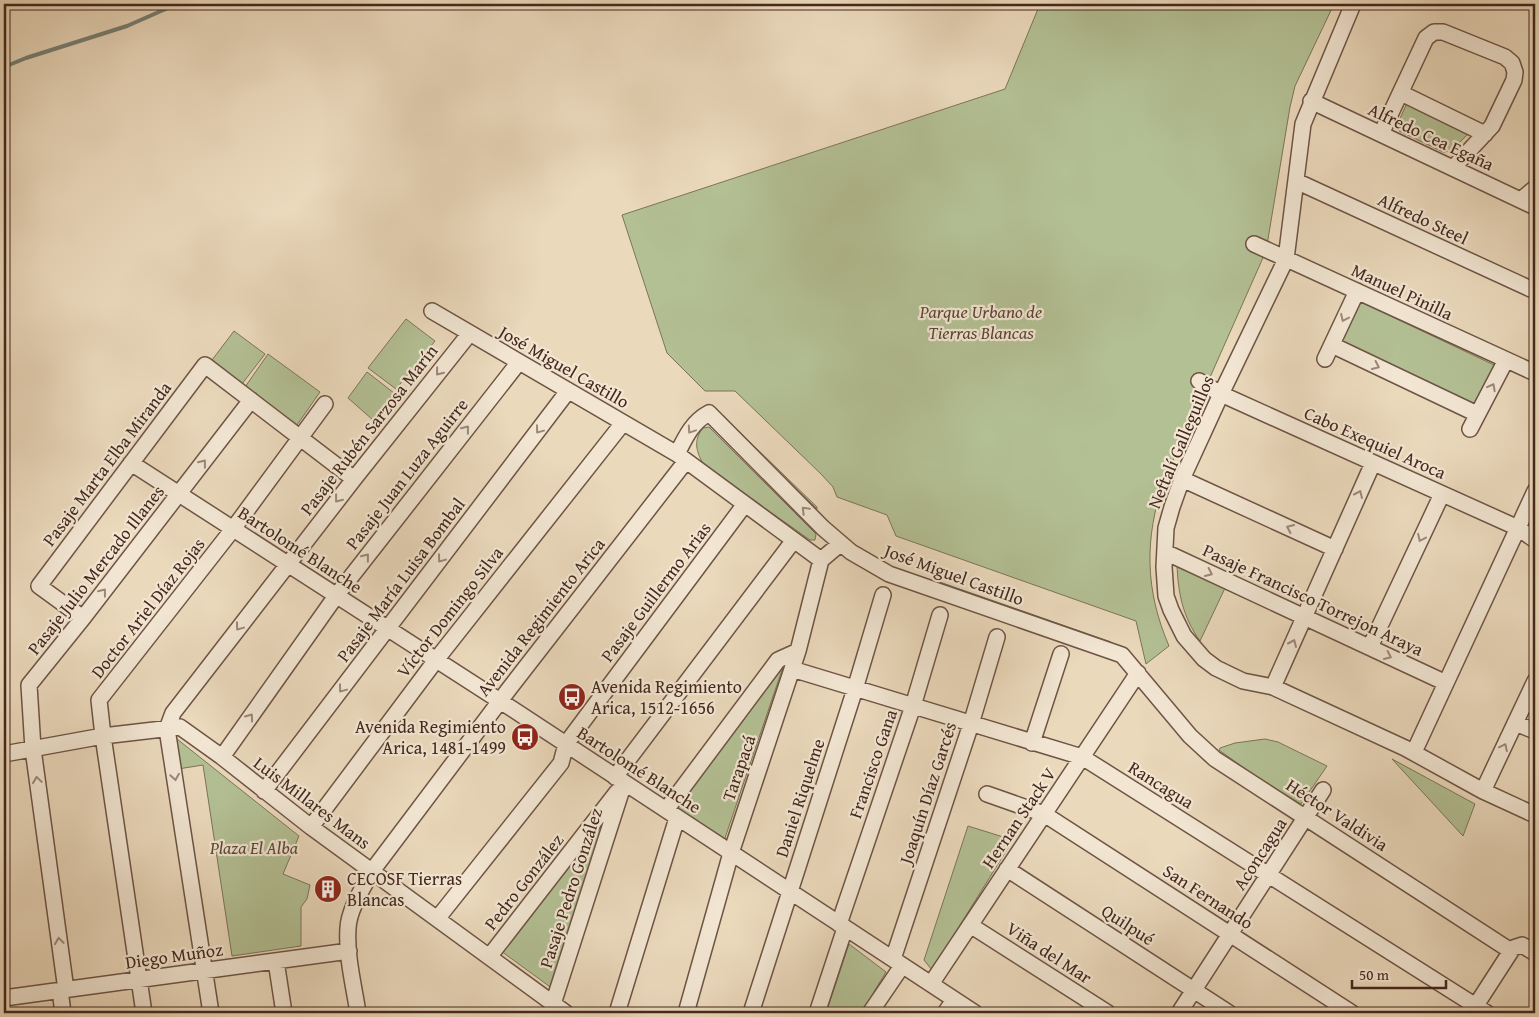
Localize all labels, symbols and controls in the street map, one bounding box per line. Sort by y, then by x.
street label: Alfredo Cea Egaña [1364,96,1499,178]
street label: Alfredo Steel [1373,186,1473,251]
street label: Manuel Pinilla [1347,256,1458,327]
park label: Parque Urbano de Tierras Blancas [919,298,1042,346]
one-way arrow [1340,313,1350,322]
street label: José Miguel Castillo [492,317,634,415]
street label: Pasaje Rubén Sarzosa Marín [293,339,444,521]
one-way arrow [1371,360,1380,370]
one-way arrow [436,366,445,375]
street label: Neftalí Galleguillos [1140,371,1221,513]
street label: Pasaje Marta Elba Miranda [36,375,178,552]
one-way arrow [1485,383,1495,392]
street label: Pasaje Juan Luza Aguirre [339,392,474,555]
street label: Cabo Exequiel Aroca [1300,399,1451,486]
one-way arrow [536,424,545,434]
one-way arrow [688,424,697,434]
one-way arrow [461,426,469,435]
one-way arrow [197,460,205,469]
street label: Pasaje Julio Mercado Illanes [21,479,171,660]
one-way arrow [1353,490,1363,499]
street label: Pasaje María Luisa Bombal [330,492,471,667]
one-way arrow [335,493,344,503]
street label: Bartolomé Blanche [233,499,368,600]
one-way arrow [802,507,811,516]
street label: Pasaje Guillermo Arias [594,516,717,667]
one-way arrow [1286,524,1295,535]
street label: Avenida Regimiento Arica [470,531,612,702]
street label: Doctor Ariel Díaz Rojas [84,532,211,684]
one-way arrow [1417,533,1427,542]
street label: José Miguel Castillo [879,536,1028,612]
street label: Pasaje Francisco Torrejon Araya [1198,536,1428,663]
street label: Víctor Domingo Silva [390,540,510,683]
one-way arrow [438,553,446,562]
one-way arrow [361,554,370,563]
one-way arrow [1204,566,1213,577]
one-way arrow [98,589,106,598]
one-way arrow [236,621,244,630]
one-way arrow [1286,639,1297,648]
one-way arrow [1383,650,1392,660]
place label: Avenida Regimiento Arica, 1512-1656 [591,673,742,721]
bus stop icon: Avenida Regimiento Arica, 1512-1656 [557,682,587,712]
one-way arrow [339,683,348,692]
street label: Francisco Gana [841,705,904,822]
one-way arrow [244,713,253,723]
place label: Avenida Regimiento Arica, 1481-1499 [355,713,506,761]
street label: Joaquín Díaz Garcés [891,718,963,869]
street label: Bartolomé Blanche [572,719,707,820]
bus stop icon: Avenida Regimiento Arica, 1481-1499 [510,722,540,752]
street label: Tarapacá [715,731,763,805]
street label: Daniel Riquelme [768,735,831,861]
one-way arrow [1498,743,1508,752]
street label: Luis Millares Mans [248,750,376,856]
street label: Rancagua [1123,754,1200,816]
street label: Hernan Stack V [975,762,1063,874]
street label: Héctor Valdivia [1281,771,1394,858]
one-way arrow [169,773,179,781]
one-way arrow [32,776,43,784]
street label: Pasaje Pedro González [532,804,609,971]
street label: Aconcagua [1226,812,1293,895]
street label: Pedro González [477,828,570,936]
park label: Plaza El Alba [209,834,299,861]
street label: San Fernando [1158,857,1259,936]
place label: CECOSF Tierras Blancas [347,865,462,913]
building icon: CECOSF Tierras Blancas [313,874,343,904]
street label: Quilpué [1096,897,1160,952]
street label: Viña del Mar [1001,915,1098,991]
street label: Diego Muñoz [123,935,225,976]
one-way arrow [54,937,65,945]
scale bar [1352,957,1445,989]
text: 50 m [1359,964,1390,985]

